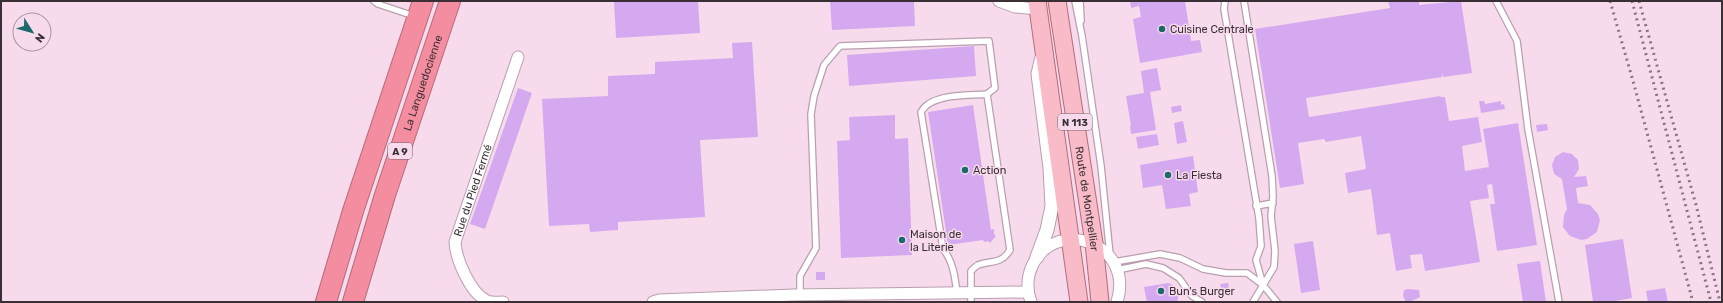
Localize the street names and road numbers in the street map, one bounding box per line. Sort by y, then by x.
street label: La Languedocienne [401,33,445,133]
road number: N 113 [1058,114,1092,130]
road number: A 9 [388,143,412,159]
street label: Rue du Pied Fermé [451,143,495,238]
street label: Route de Montpellier [1072,145,1101,253]

